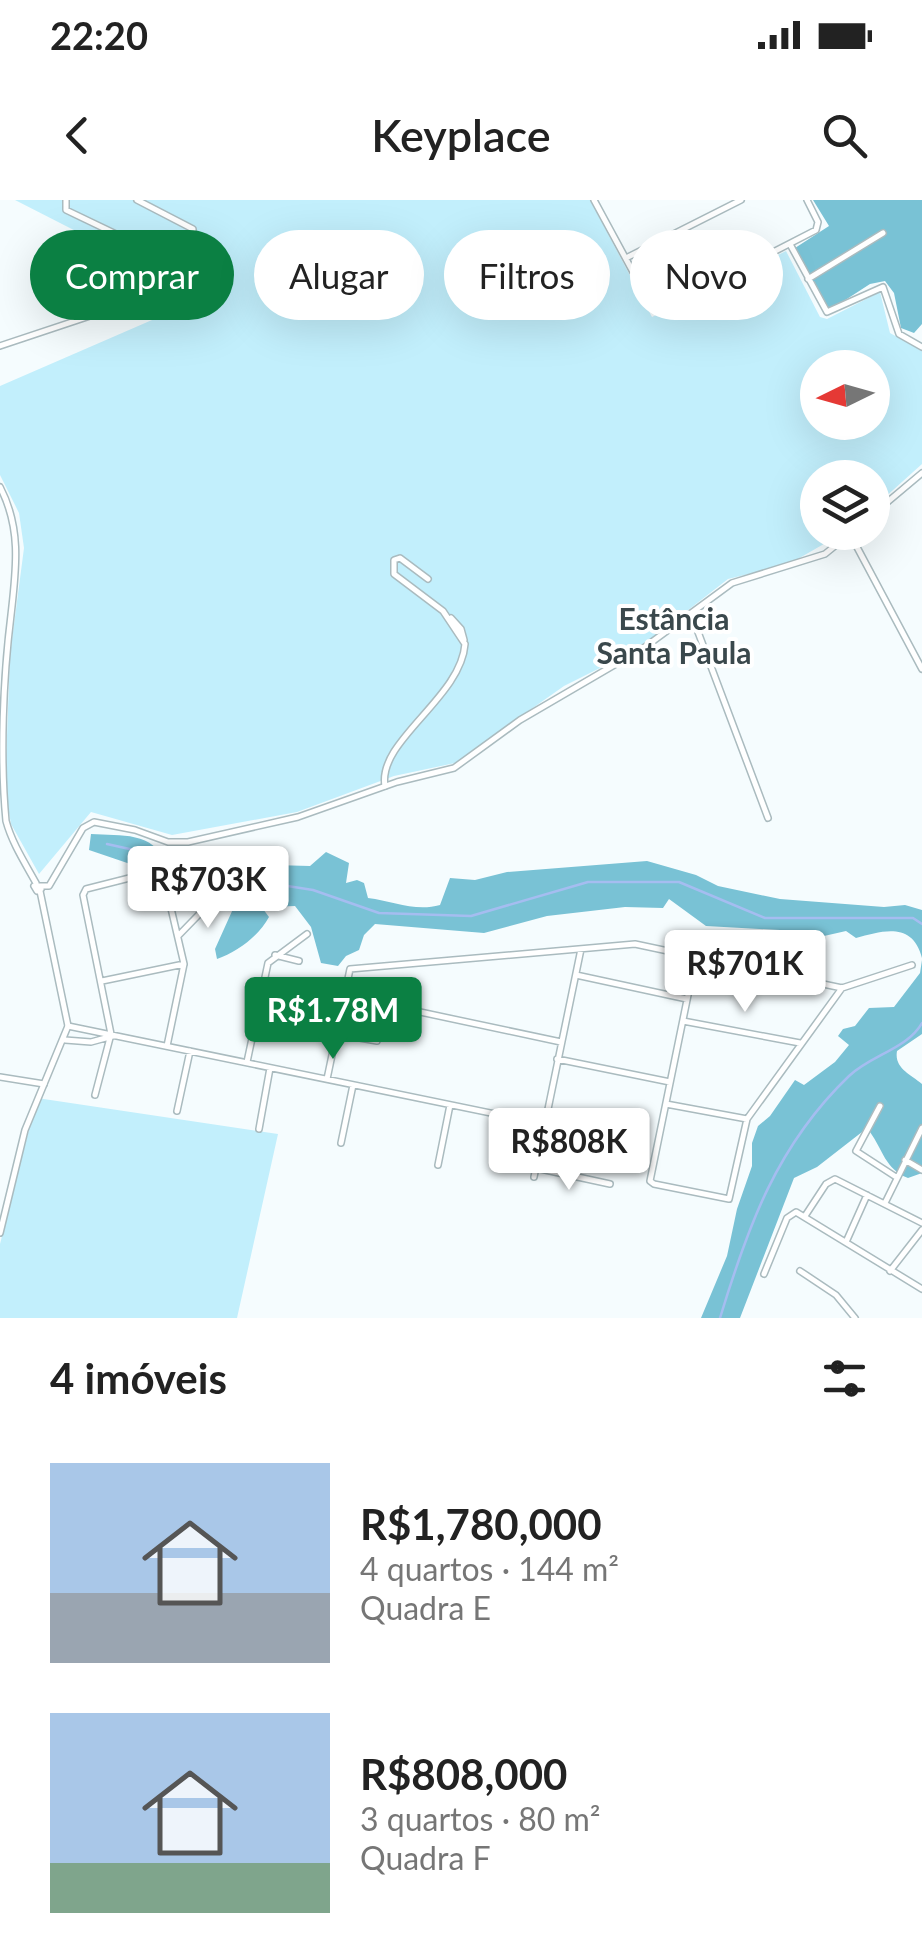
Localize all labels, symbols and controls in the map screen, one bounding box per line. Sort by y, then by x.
text: 22:20 [50,12,148,58]
icon: back [50,108,105,163]
text: Keyplace [371,108,551,162]
icon: search [817,108,872,163]
chip: Comprar [30,230,234,320]
chip: Alugar [254,230,424,320]
chip: Filtros [444,230,610,320]
chip: Novo [630,230,783,320]
north arrow [800,350,890,440]
map controls [800,350,890,550]
button: layers [800,460,890,550]
district label: Estância Santa Paula [597,600,751,670]
pin: R$703K [127,846,289,931]
text: R$703K [150,859,266,898]
pin: R$701K [664,930,826,1015]
text: R$701K [687,943,803,982]
pin: R$1.78M [241,977,425,1062]
text: R$1.78M [267,990,399,1029]
pin: R$808K [488,1108,650,1193]
text: R$808K [511,1121,627,1160]
icon: filters [817,1351,872,1406]
text: 4 imóveis [50,1353,227,1403]
text: R$1,780,000 [360,1499,602,1549]
icon: home [130,1503,250,1623]
text: 4 quartos · 144 m² [360,1549,619,1588]
text: Quadra E [360,1588,491,1627]
text: R$808,000 [360,1749,567,1799]
icon: home [130,1753,250,1873]
text: 3 quartos · 80 m² [360,1799,600,1838]
text: Quadra F [360,1838,491,1877]

